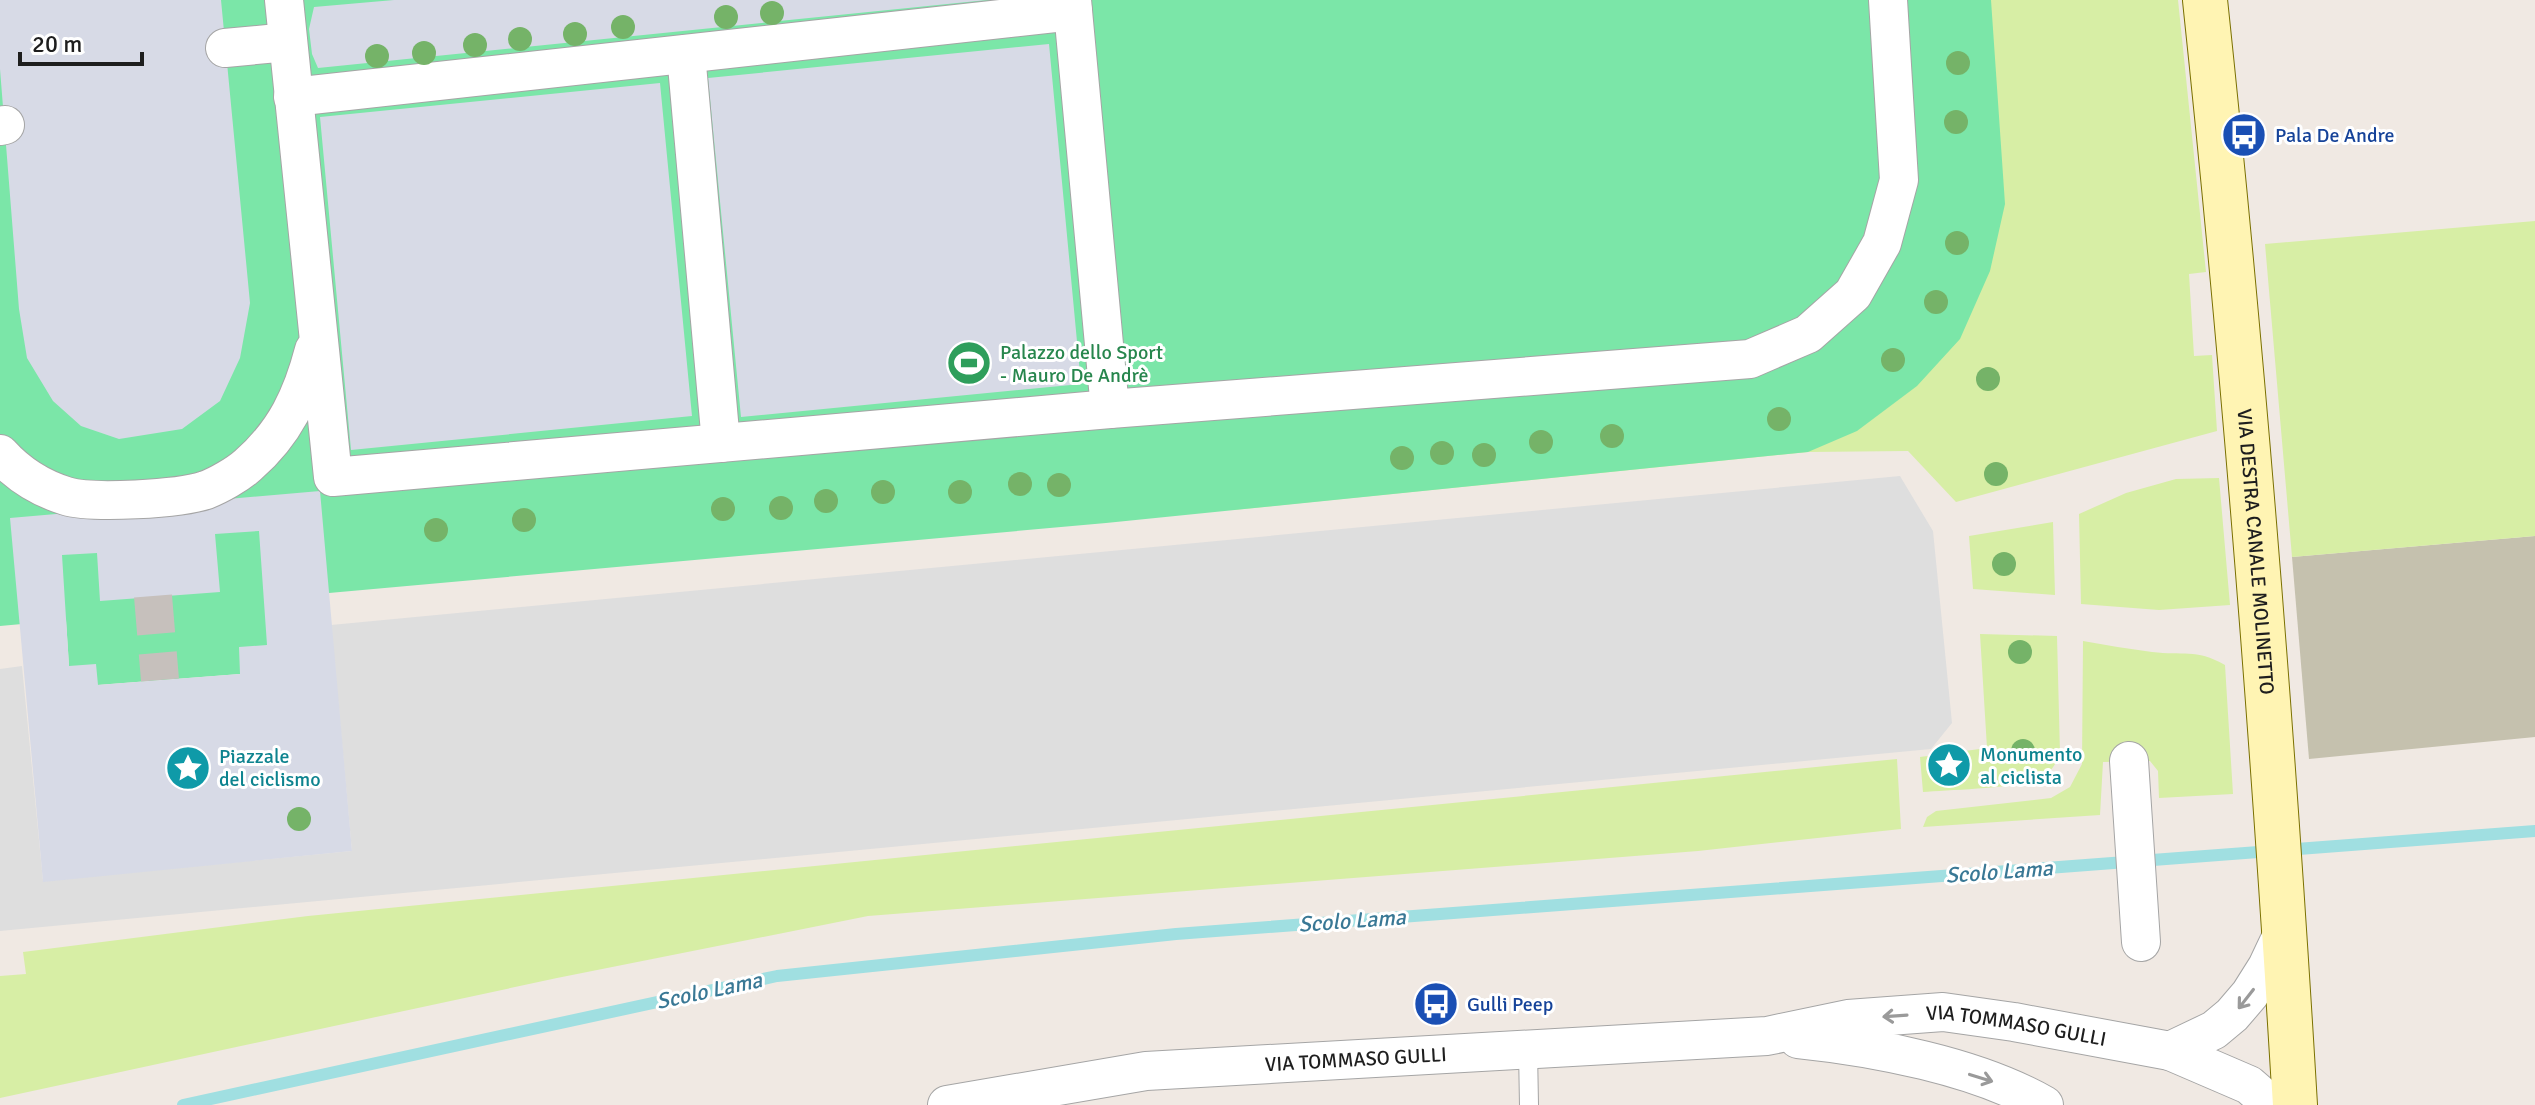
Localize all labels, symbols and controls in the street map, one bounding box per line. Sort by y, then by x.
scale bar [20,16,142,66]
text: 20 m [32,29,82,59]
bus stop icon: Pala De Andre [2220,111,2268,159]
place label: Pala De Andre [2275,123,2395,148]
sports icon: Palazzo dello Sport - Mauro De Andrè [945,339,993,387]
place label: Palazzo dello Sport - Mauro De Andrè [1000,340,1163,388]
street label: VIA DESTRA CANALE MOLINETTO [2231,408,2279,696]
place icon: Monumento al ciclista [1925,741,1973,789]
place label: Monumento al ciclista [1980,742,2082,790]
place icon: Piazzale del ciclismo [164,744,212,792]
place label: Piazzale del ciclismo [219,744,321,792]
water label: Scolo Lama [1944,854,2054,889]
water label: Scolo Lama [1297,903,1407,938]
water label: Scolo Lama [654,966,765,1015]
bus stop icon: Gulli Peep [1412,980,1460,1028]
one-way arrow [2237,988,2254,1009]
place label: Gulli Peep [1467,992,1553,1017]
street label: VIA TOMMASO GULLI [1925,1000,2108,1052]
one-way arrow [1882,1009,1909,1024]
street label: VIA TOMMASO GULLI [1264,1042,1448,1077]
one-way arrow [1968,1071,1993,1086]

